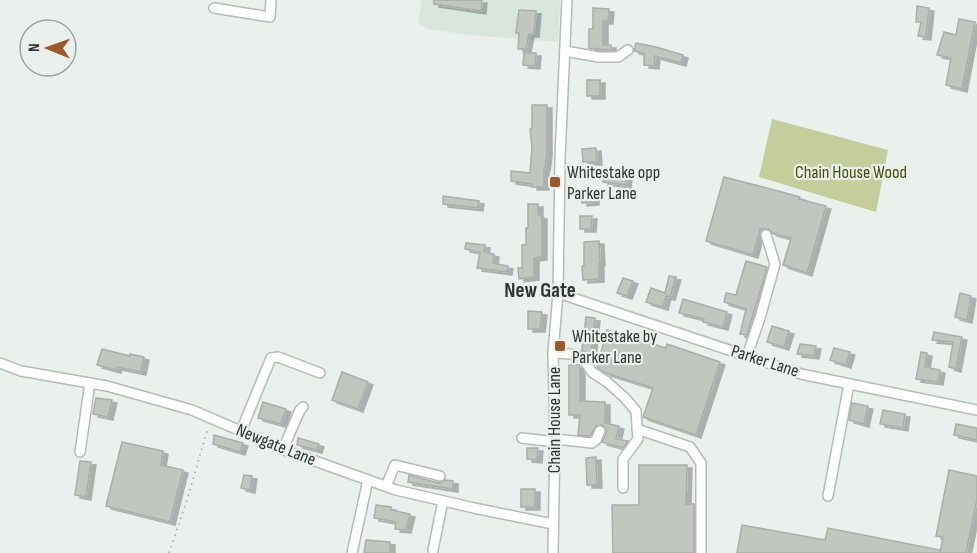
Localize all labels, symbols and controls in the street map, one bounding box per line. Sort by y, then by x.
north arrow [18,18,78,78]
text: N [25,43,44,52]
place label: Whitestake opp Parker Lane [567,162,660,204]
park label: Chain House Wood [795,162,907,183]
marker: Whitestake opp Parker Lane [548,175,562,189]
district label: New Gate [504,278,576,303]
place label: Whitestake by Parker Lane [572,326,657,368]
marker: Whitestake by Parker Lane [553,339,567,353]
street label: Parker Lane [729,340,801,382]
street label: Chain House Lane [544,367,565,473]
street label: Newgate Lane [233,420,319,470]

